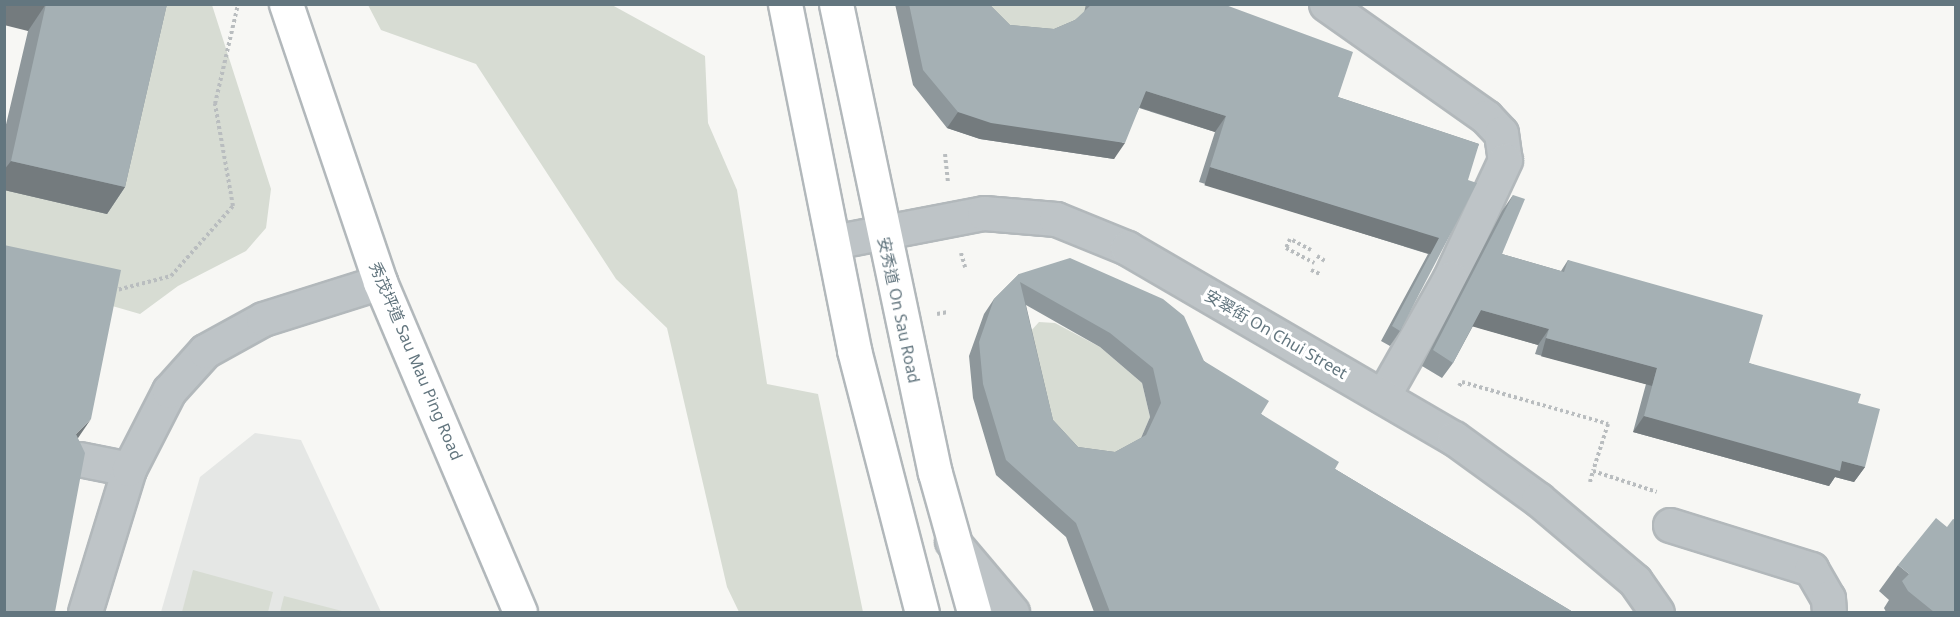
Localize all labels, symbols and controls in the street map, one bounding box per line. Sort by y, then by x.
street label: 安秀道 On Sau Road [874,235,924,385]
street label: 秀茂坪道 Sau Mau Ping Road [365,259,467,463]
street label: 安翠街 On Chui Street [1201,285,1351,383]

